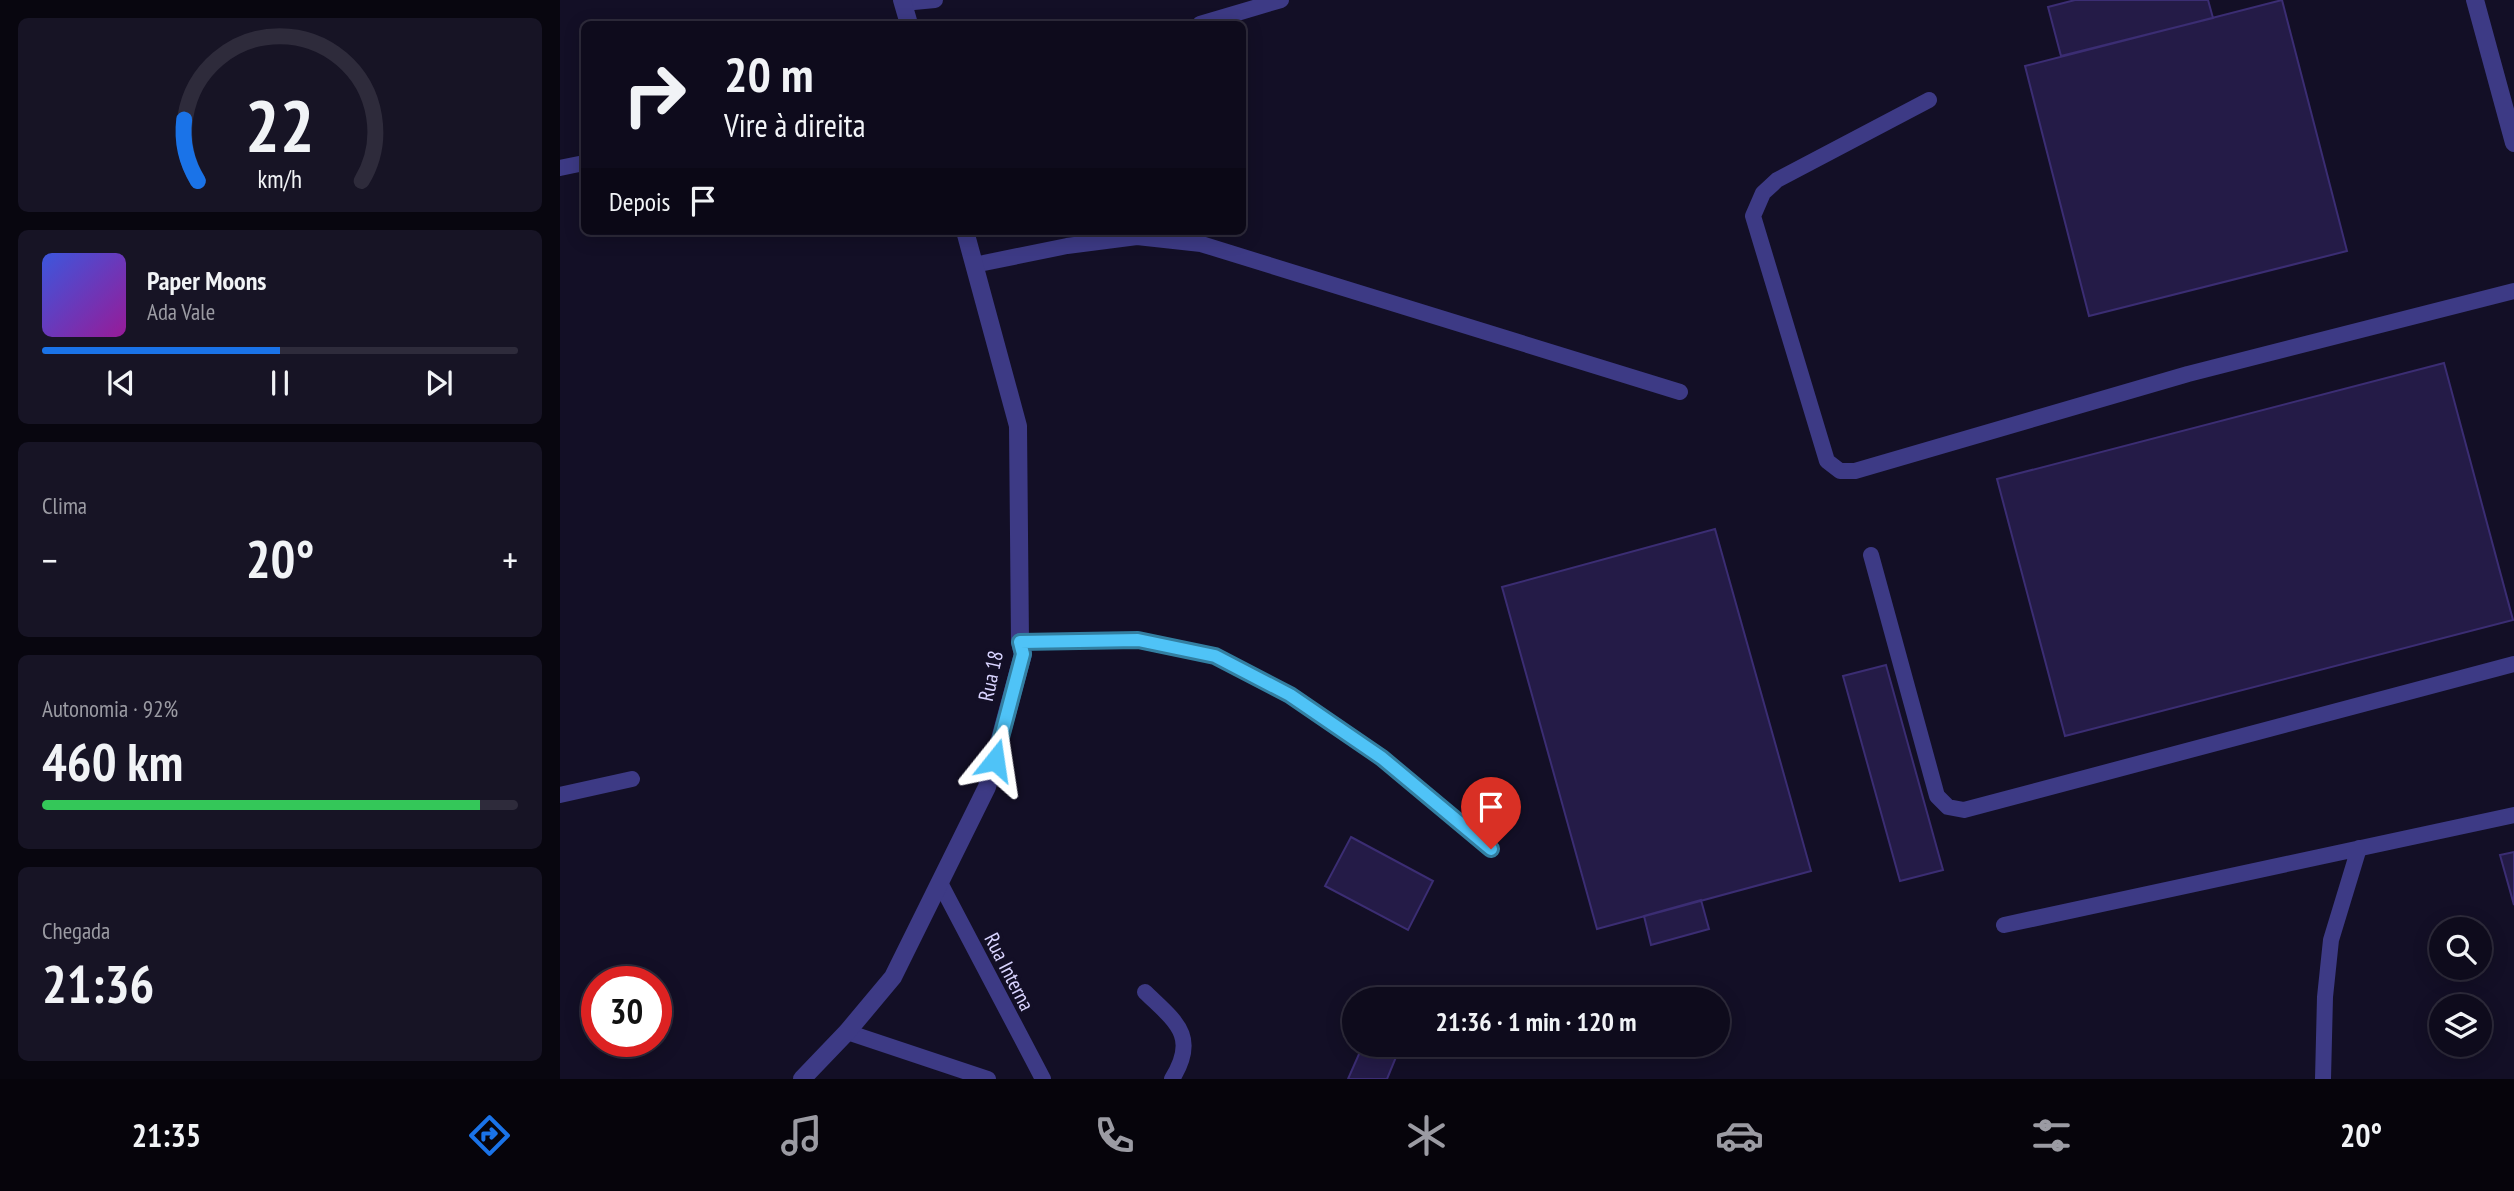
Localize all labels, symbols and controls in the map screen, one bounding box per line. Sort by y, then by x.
text: 20 m [724,42,813,106]
icon: right [609,49,700,140]
text: 22 [245,77,315,171]
text: Vire à direita [724,104,865,146]
text: km/h [258,163,302,195]
icon: arrive [684,182,722,220]
text: Depois [609,185,670,218]
text: Paper Moons [147,264,266,297]
text: Ada Vale [147,297,215,326]
icon: previous [102,364,140,402]
icon: pause [261,364,299,402]
icon: next [420,364,458,402]
text: Clima [42,491,87,520]
text: 20° [246,525,314,592]
text: − [42,535,58,584]
text: + [502,535,518,584]
street label: Rua 18 [972,648,1009,704]
text: Autonomia · 92% [42,694,178,723]
position arrow [958,723,1032,797]
text: 460 km [42,728,183,795]
pin [1461,777,1521,849]
icon: arrive [1472,788,1510,826]
text: Chegada [42,916,110,945]
map controls [2429,917,2492,1057]
button: search [2429,917,2492,980]
street label: Rua Interna [978,928,1040,1015]
text: 21:36 [42,950,154,1017]
speed limit sign: 30 [581,966,672,1057]
button: layers [2429,994,2492,1057]
text: 21:36 · 1 min · 120 m [1436,1005,1636,1038]
icon: directions [465,1111,514,1160]
icon: music [777,1111,826,1160]
icon: phone [1090,1111,1139,1160]
icon: climate [1402,1111,1451,1160]
icon: car [1715,1111,1764,1160]
icon: filters [2027,1111,2076,1160]
text: 21:35 [132,1114,201,1156]
text: 20° [2340,1114,2382,1156]

